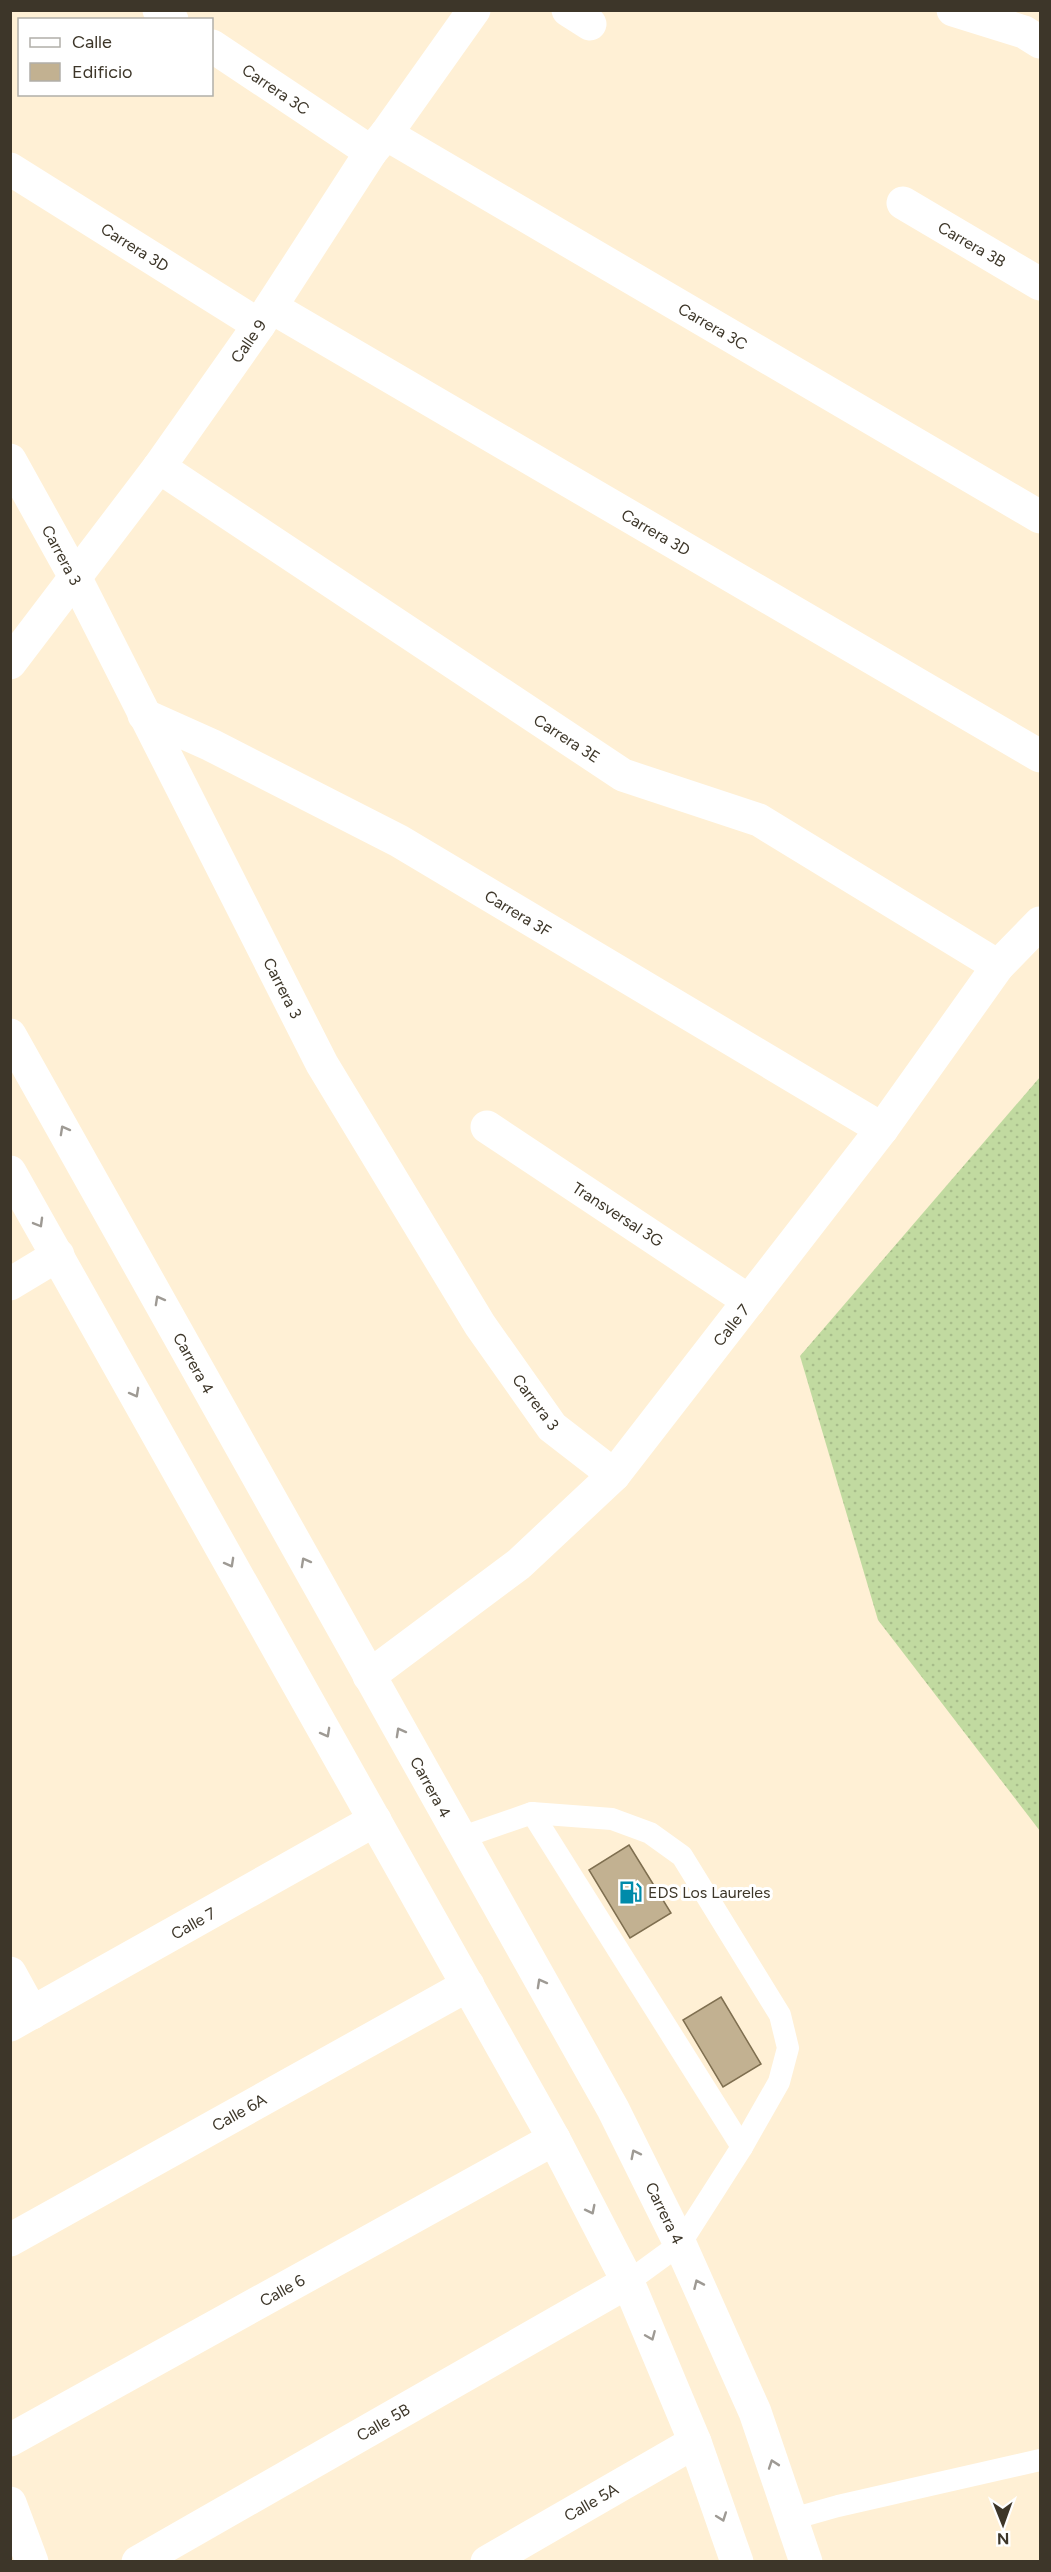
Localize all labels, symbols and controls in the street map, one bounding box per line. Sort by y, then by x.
legend [18,18,213,96]
text: Calle [72,31,112,53]
street label: Carrera 3C [238,60,313,119]
text: Edificio [72,61,133,83]
street label: Carrera 3B [934,217,1009,272]
street label: Carrera 3D [97,219,172,276]
street label: Carrera 3C [675,299,751,354]
street label: Calle 9 [227,316,270,367]
street label: Carrera 3D [618,505,694,560]
street label: Carrera 3 [38,522,85,589]
street label: Carrera 3E [530,710,603,767]
street label: Carrera 3F [481,886,555,941]
street label: Carrera 3 [259,955,306,1022]
one-way arrow [59,1126,71,1136]
street label: Transversal 3G [569,1178,667,1251]
one-way arrow [32,1216,44,1227]
one-way arrow [154,1296,166,1306]
street label: Calle 7 [709,1300,754,1350]
street label: Carrera 4 [169,1329,218,1397]
street label: Carrera 3 [508,1370,563,1434]
one-way arrow [128,1386,139,1397]
one-way arrow [223,1556,235,1567]
one-way arrow [301,1558,312,1568]
one-way arrow [319,1727,330,1737]
one-way arrow [396,1728,407,1738]
street label: Carrera 4 [406,1753,455,1821]
fuel station icon: EDS Los Laureles [617,1879,643,1905]
place label: EDS Los Laureles [648,1883,771,1902]
street label: Calle 7 [168,1903,219,1943]
one-way arrow [537,1979,549,1989]
street label: Calle 6A [209,2090,270,2135]
one-way arrow [631,2150,642,2160]
street label: Carrera 4 [641,2179,688,2247]
one-way arrow [584,2204,595,2214]
street label: Calle 6 [256,2270,308,2310]
one-way arrow [694,2280,706,2291]
one-way arrow [644,2330,656,2341]
street label: Calle 5B [353,2399,413,2445]
one-way arrow [768,2459,781,2470]
street label: Calle 5A [561,2479,622,2526]
north arrow [973,2494,1033,2554]
one-way arrow [714,2511,727,2522]
text: N [997,2529,1010,2548]

